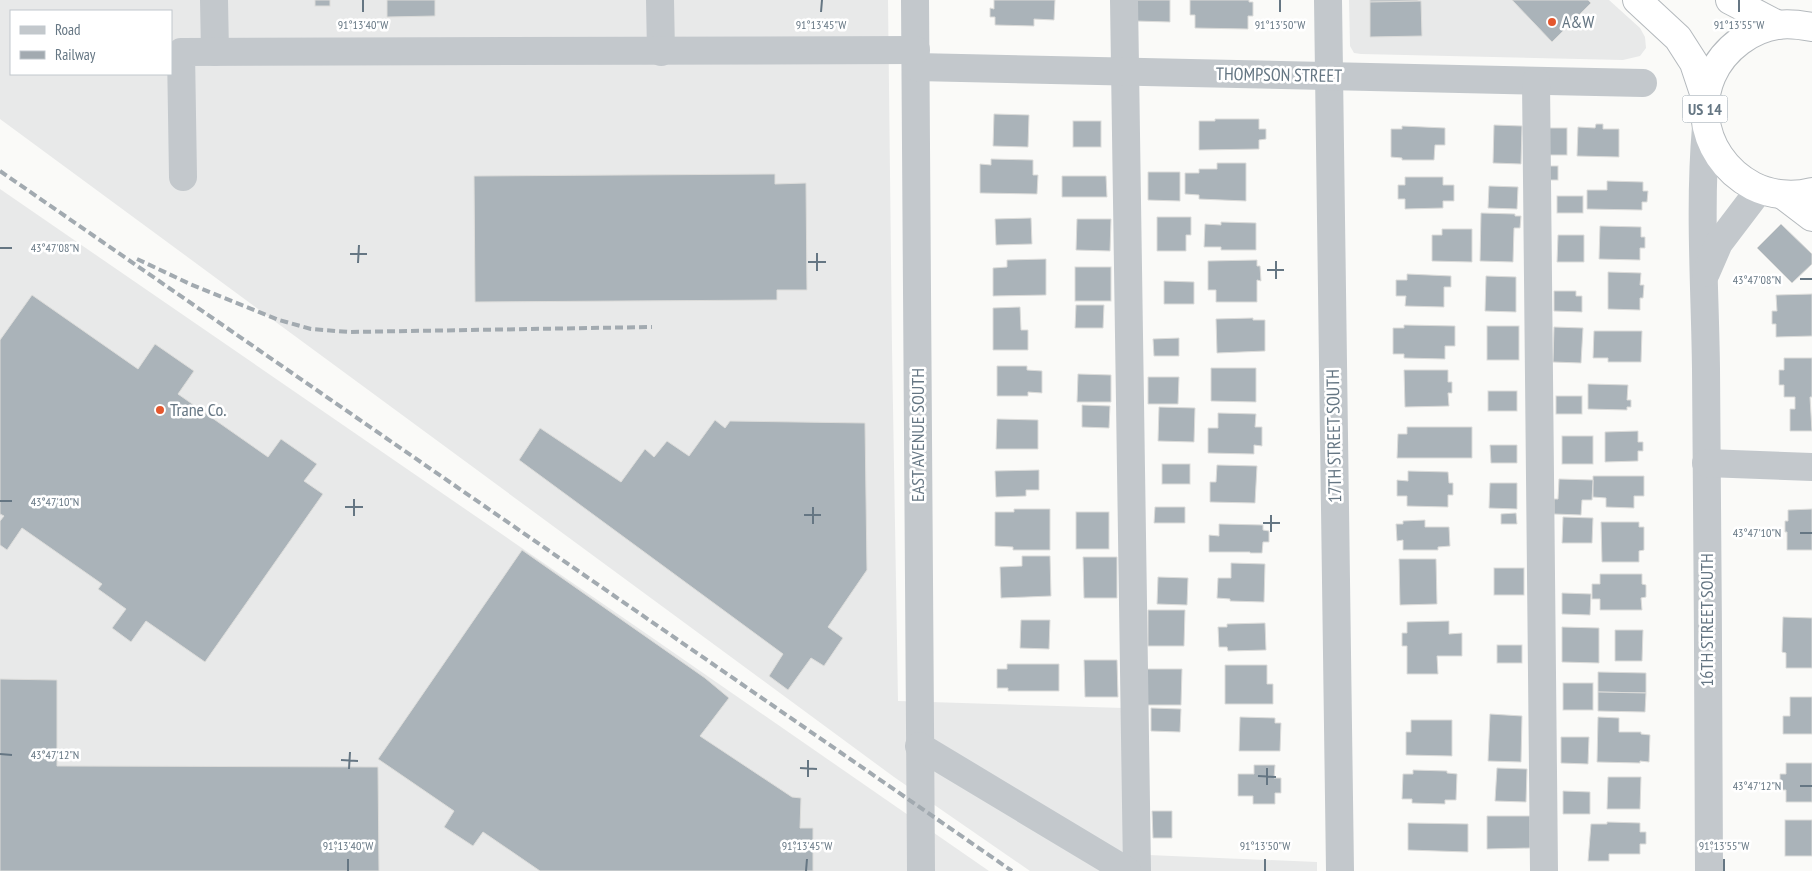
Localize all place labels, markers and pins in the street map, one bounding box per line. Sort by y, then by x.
place label: A&W [1562,10,1594,33]
marker: A&W [1546,16,1558,28]
place label: Trane Co. [170,398,226,421]
marker: Trane Co. [154,404,166,416]

